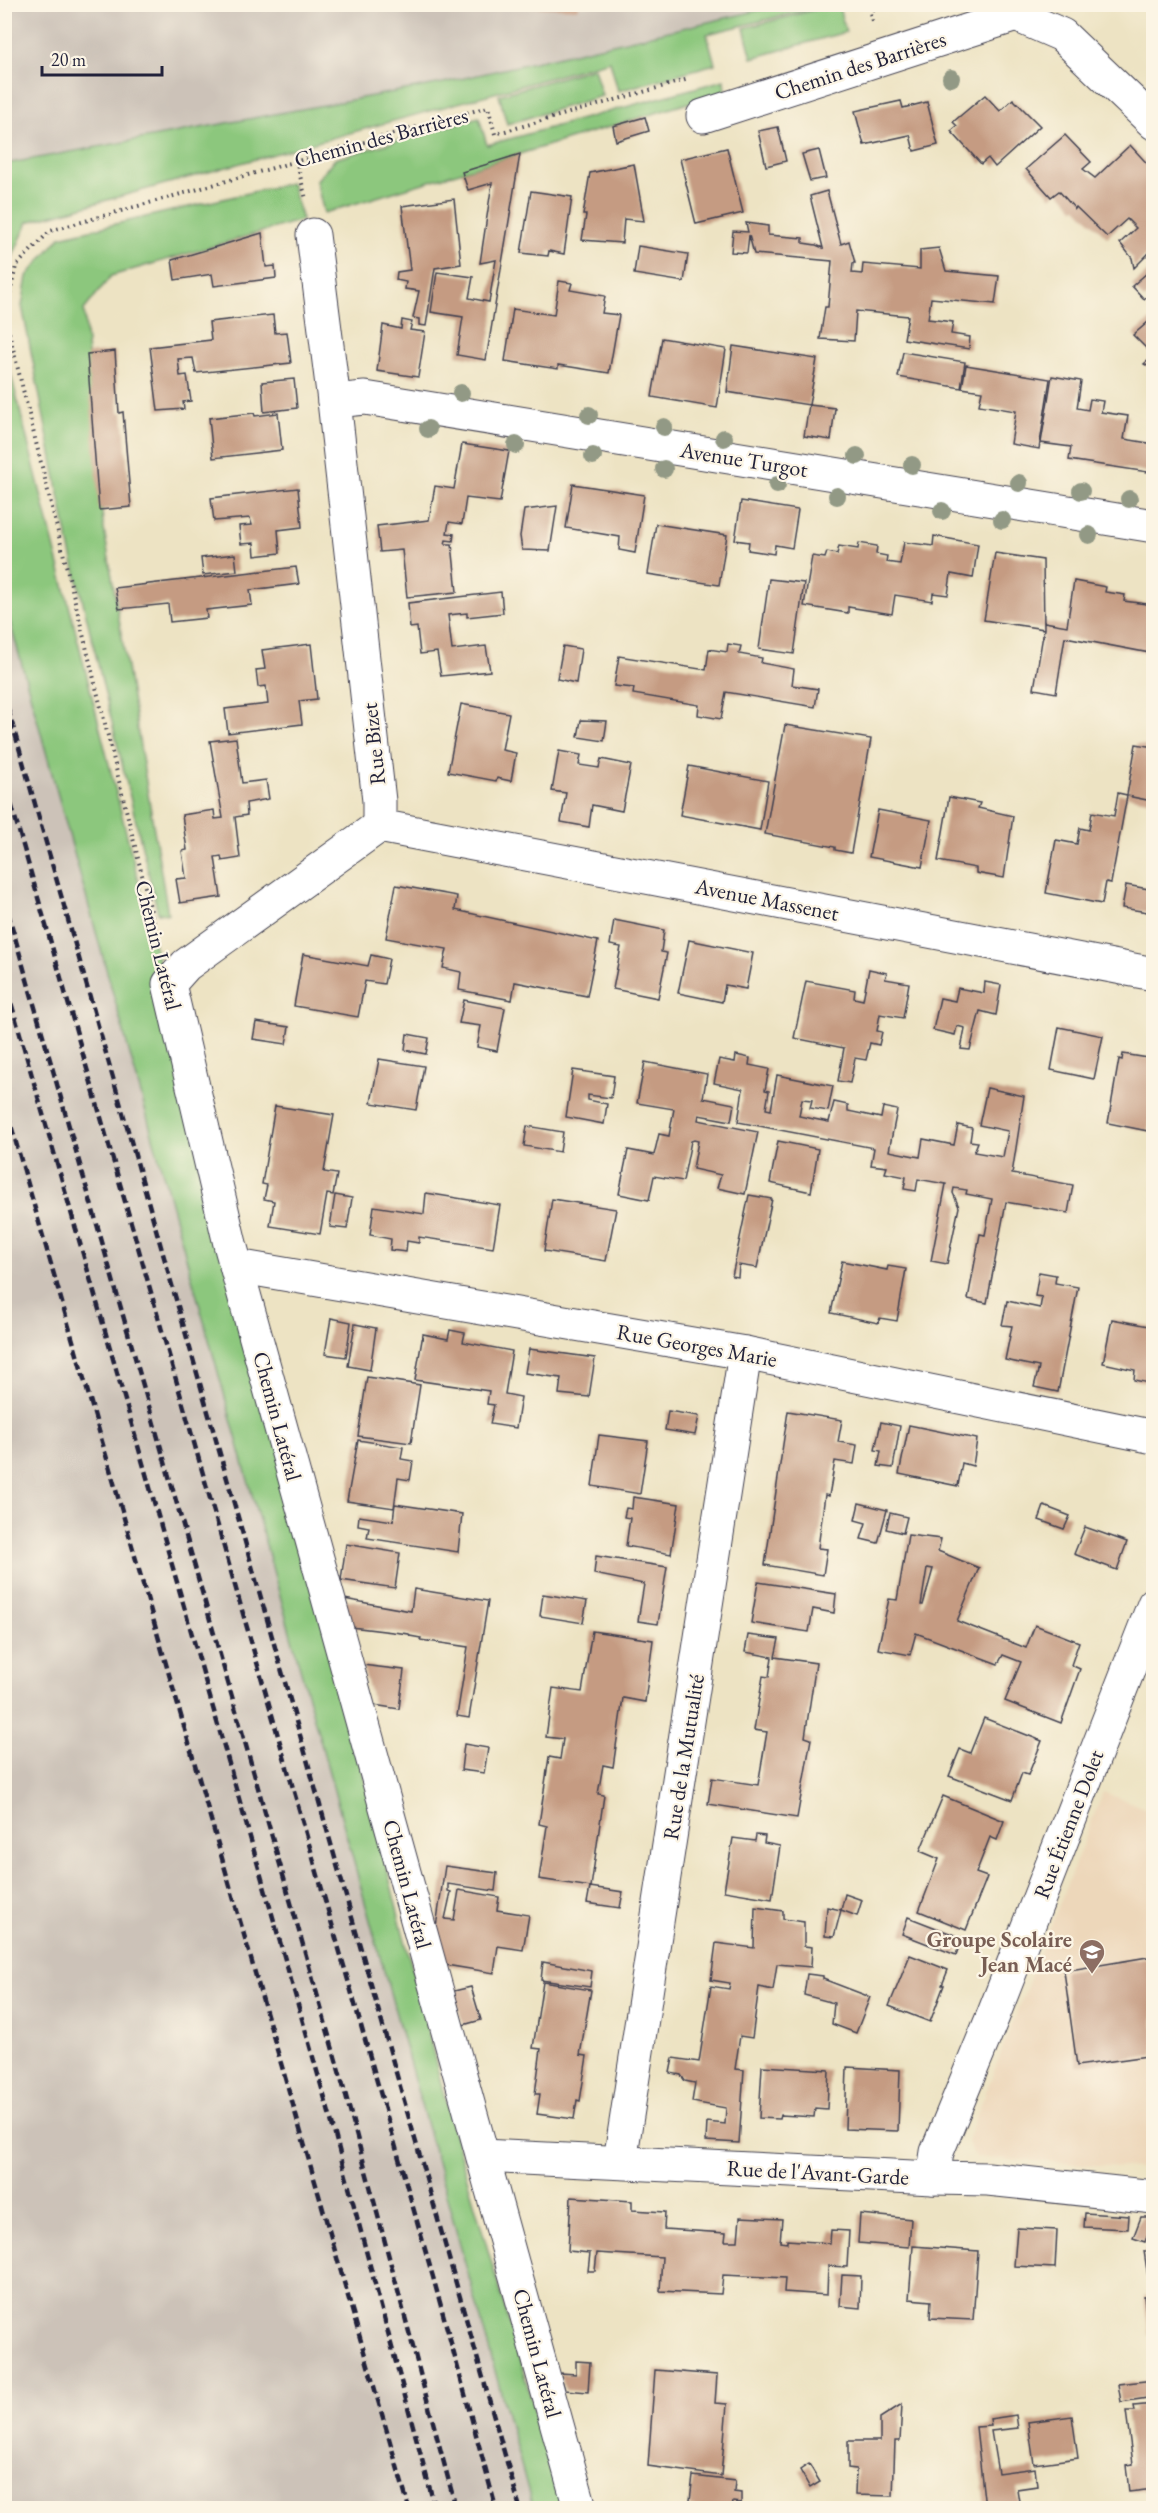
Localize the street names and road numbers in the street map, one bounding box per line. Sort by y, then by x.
street label: Chemin des Barrières [771,24,950,107]
street label: Chemin des Barrières [291,100,471,175]
street label: Avenue Turgot [677,435,810,484]
street label: Rue Bizet [355,701,392,786]
street label: Avenue Massenet [692,871,841,928]
street label: Chemin Latéral [128,877,189,1013]
street label: Rue Georges Marie [615,1317,780,1374]
street label: Chemin Latéral [246,1348,309,1484]
street label: Rue de la Mutualité [656,1672,711,1842]
street label: Rue Étienne Dolet [1027,1746,1110,1903]
street label: Chemin Latéral [376,1816,439,1952]
street label: Rue de l'Avant-Garde [726,2153,910,2192]
street label: Chemin Latéral [506,2285,569,2421]

